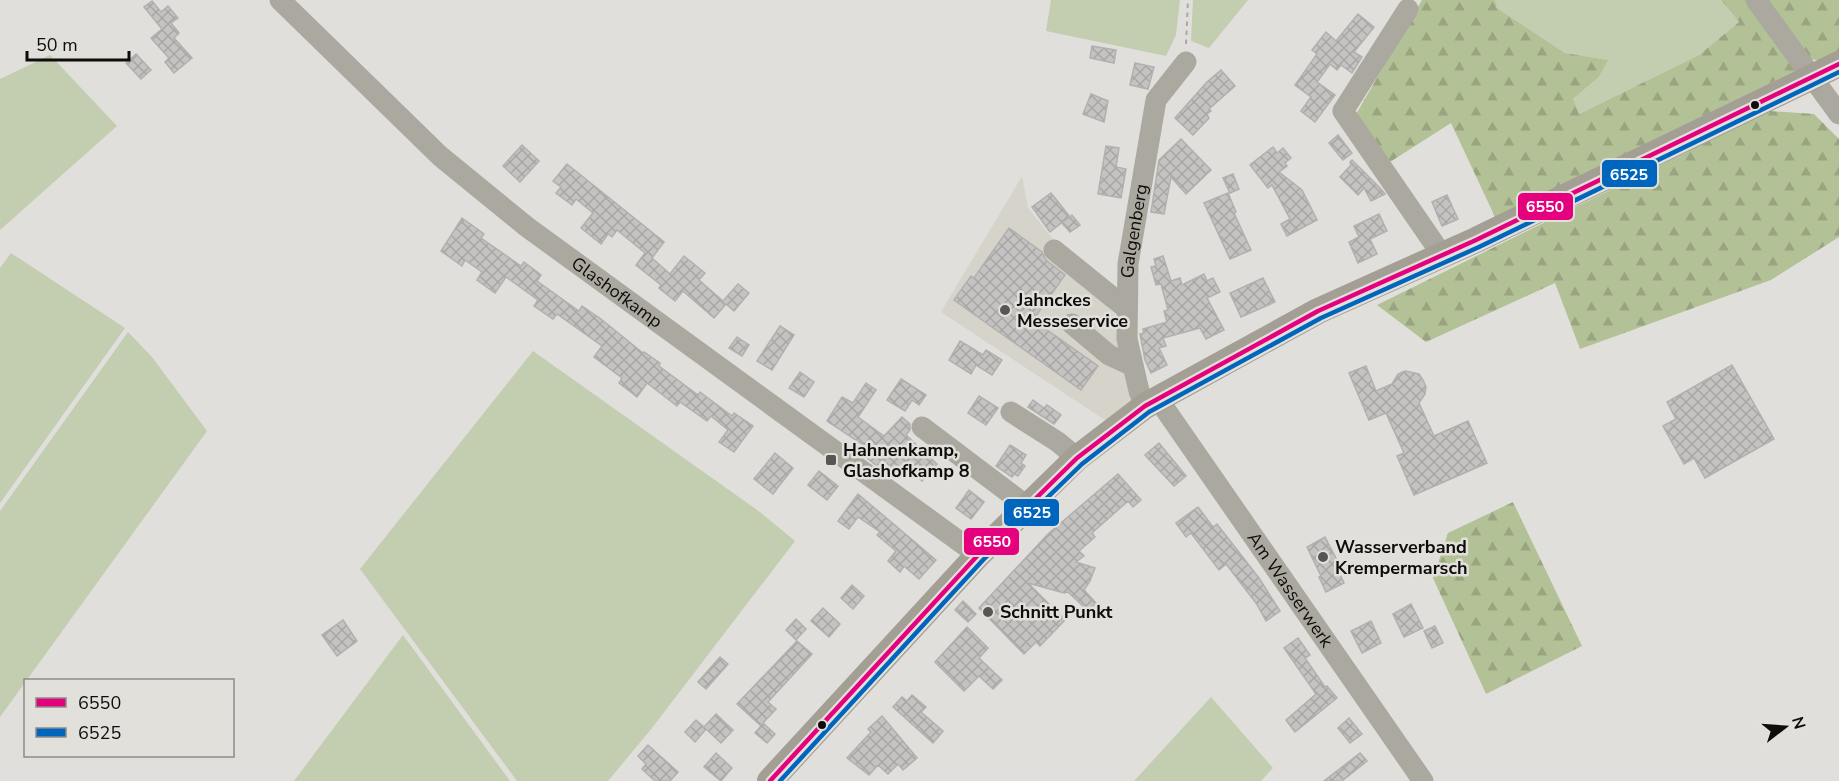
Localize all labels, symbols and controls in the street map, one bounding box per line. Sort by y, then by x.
scale bar [27,24,129,62]
text: 50 m [36,33,78,57]
unlabelled marker [1749,99,1761,111]
line badge: 6525 [1601,159,1658,188]
text: 6525 [1610,164,1648,186]
street label: Galgenberg [1116,182,1153,278]
line badge: 6550 [1517,192,1574,221]
text: 6550 [1526,196,1564,218]
street label: Glashofkamp [567,251,667,334]
place label: Jahnckes Messeservice [1016,288,1128,333]
marker: Jahnckes Messeservice [998,303,1012,317]
place label: Hahnenkamp, Glashofkamp 8 [843,438,970,483]
marker: Hahnenkamp, Glashofkamp 8 [824,453,838,467]
line badge: 6525 [1003,498,1060,527]
text: 6525 [1013,502,1051,524]
line badge: 6550 [963,527,1020,556]
street label: Am Wasserwerk [1242,527,1339,653]
text: 6550 [973,531,1011,553]
place label: Wasserverband Krempermarsch [1335,535,1467,580]
marker: Wasserverband Krempermarsch [1316,550,1330,564]
place label: Schnitt Punkt [1000,600,1113,624]
marker: Schnitt Punkt [981,605,995,619]
legend [24,679,234,757]
text: 6550 [78,691,121,715]
north arrow [1755,697,1815,757]
text: N [1786,714,1811,732]
unlabelled marker [816,719,828,731]
text: 6525 [78,721,121,745]

